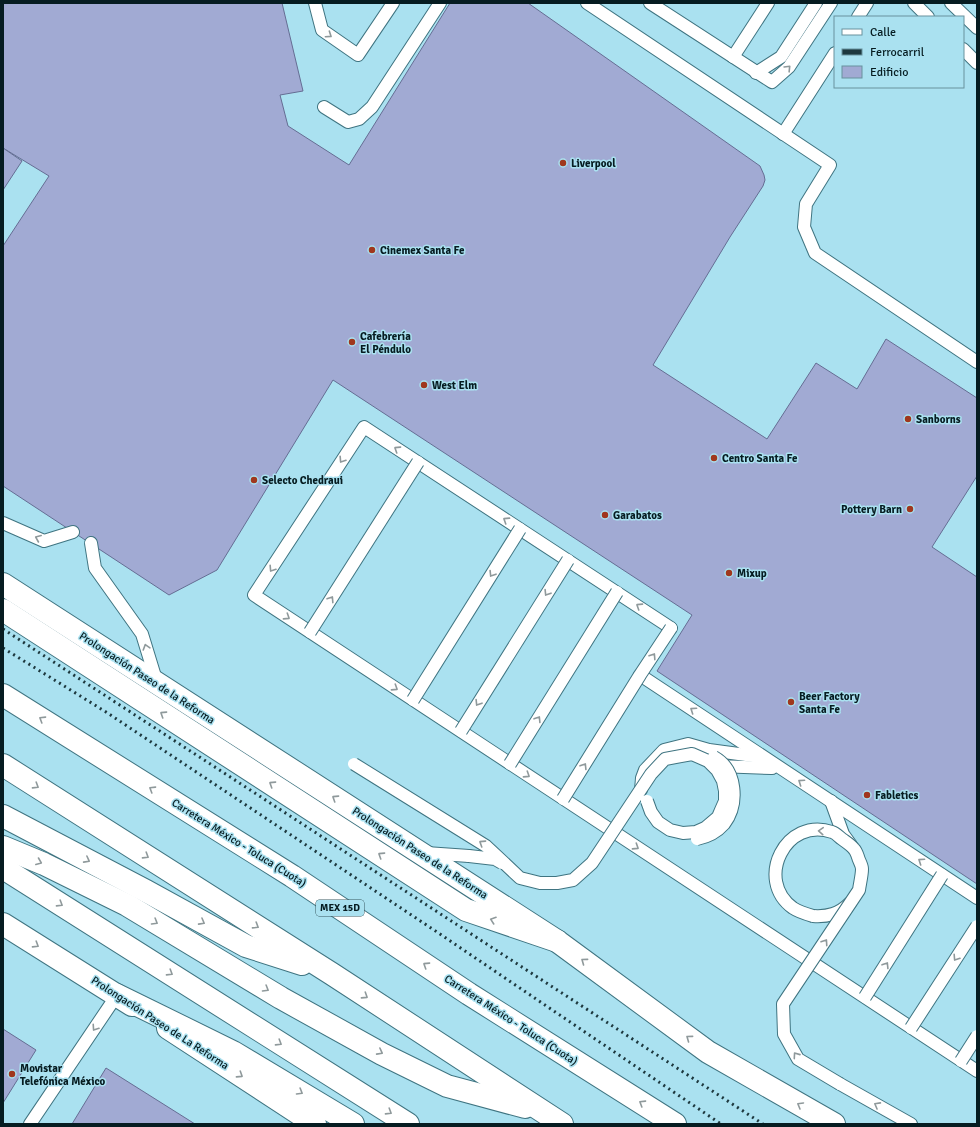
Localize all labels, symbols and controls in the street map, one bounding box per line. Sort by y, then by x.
legend [834,16,964,88]
text: Calle [870,25,896,40]
one-way arrow [324,30,331,37]
text: Ferrocarril [870,45,925,60]
one-way arrow [783,65,790,73]
text: Edificio [870,65,908,80]
place label: Liverpool [571,157,616,170]
marker: Liverpool [558,158,568,168]
place label: Cinemex Santa Fe [380,244,465,257]
marker: Cinemex Santa Fe [367,245,377,255]
place label: Cafebrería El Péndulo [360,330,411,356]
marker: Cafebrería El Péndulo [347,337,357,347]
place label: West Elm [432,379,477,392]
marker: West Elm [419,380,429,390]
place label: Sanborns [916,413,961,426]
marker: Sanborns [903,414,913,424]
one-way arrow [394,446,401,454]
place label: Centro Santa Fe [722,452,798,465]
marker: Centro Santa Fe [709,453,719,463]
one-way arrow [340,456,347,463]
place label: Selecto Chedraui [262,474,343,487]
marker: Selecto Chedraui [249,475,259,485]
place label: Pottery Barn [841,503,902,516]
marker: Pottery Barn [905,504,915,514]
place label: Garabatos [613,509,662,522]
marker: Garabatos [600,510,610,520]
one-way arrow [503,517,510,525]
one-way arrow [34,535,42,543]
one-way arrow [269,565,276,572]
place label: Mixup [737,567,767,580]
marker: Mixup [724,568,734,578]
one-way arrow [489,570,497,577]
one-way arrow [545,589,552,596]
one-way arrow [326,596,334,603]
one-way arrow [636,603,643,611]
one-way arrow [283,612,290,620]
street label: Prolongación Paseo de la Reforma [77,629,218,727]
one-way arrow [142,644,151,651]
one-way arrow [648,653,655,660]
one-way arrow [391,683,398,690]
place label: Beer Factory Santa Fe [799,690,860,716]
marker: Beer Factory Santa Fe [786,697,796,707]
one-way arrow [475,699,483,706]
one-way arrow [690,707,697,715]
one-way arrow [160,711,167,718]
one-way arrow [533,716,541,723]
one-way arrow [39,717,46,724]
one-way arrow [579,763,586,770]
one-way arrow [523,770,530,778]
one-way arrow [798,779,805,786]
one-way arrow [32,782,39,789]
one-way arrow [270,782,277,789]
one-way arrow [149,786,156,793]
place label: Fabletics [875,789,918,802]
marker: Fabletics [862,790,872,800]
one-way arrow [332,795,339,803]
street label: Carretera México - Toluca (Cuota) [169,796,309,890]
street label: Prolongación Paseo de la Reforma [350,804,491,902]
one-way arrow [818,826,824,835]
one-way arrow [479,840,486,848]
one-way arrow [632,842,639,850]
one-way arrow [142,851,149,859]
one-way arrow [378,852,385,860]
one-way arrow [83,855,90,863]
one-way arrow [35,857,43,865]
one-way arrow [918,858,925,866]
one-way arrow [56,899,63,907]
road number: MEX 15D [316,900,364,916]
one-way arrow [490,916,497,924]
one-way arrow [151,917,158,924]
one-way arrow [197,917,205,924]
one-way arrow [251,921,258,928]
one-way arrow [820,939,827,946]
one-way arrow [32,940,39,947]
one-way arrow [954,954,961,961]
one-way arrow [581,958,588,966]
one-way arrow [423,962,430,970]
one-way arrow [881,962,888,969]
one-way arrow [165,969,172,976]
street label: Carretera México - Toluca (Cuota) [442,972,580,1068]
street label: Prolongación Paseo de La Reforma [89,974,232,1073]
one-way arrow [262,984,269,991]
one-way arrow [361,991,368,998]
one-way arrow [93,1023,100,1030]
one-way arrow [686,1035,693,1043]
one-way arrow [275,1038,282,1045]
one-way arrow [375,1047,383,1055]
one-way arrow [794,1053,801,1060]
place label: Movistar Telefónica México [20,1062,106,1088]
marker: Movistar Telefónica México [7,1069,17,1079]
one-way arrow [236,1070,243,1078]
one-way arrow [296,1088,303,1095]
one-way arrow [639,1100,646,1108]
one-way arrow [797,1102,805,1109]
one-way arrow [874,1103,881,1110]
one-way arrow [385,1107,392,1115]

